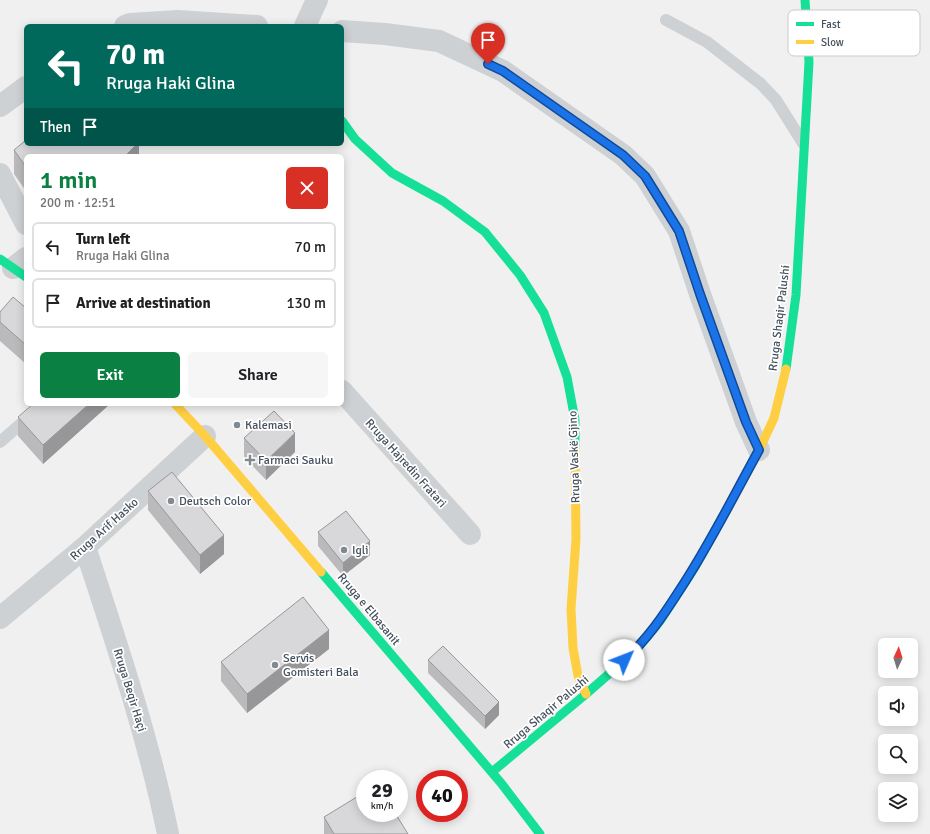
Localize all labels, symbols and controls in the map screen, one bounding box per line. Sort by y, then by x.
legend [788,10,920,56]
text: Fast [821,18,841,31]
pin [471,23,505,64]
icon: arrive [477,29,499,51]
text: Slow [821,36,844,49]
text: 70 m [106,38,165,72]
icon: left [40,40,92,92]
text: Rruga Haki Glina [106,72,235,94]
icon: arrive [79,116,101,138]
text: Then [40,118,71,136]
text: 1 min [40,165,97,195]
button: close [286,167,328,209]
text: 200 m · 12:51 [40,195,116,211]
text: Turn left [76,230,130,248]
icon: left [42,236,64,258]
text: 70 m [295,238,326,256]
text: Rruga Haki Glina [76,248,170,264]
street label: Rruga Shaqir Palushi [766,264,793,372]
icon: arrive [42,292,64,314]
text: Arrive at destination [76,294,211,312]
text: 130 m [286,294,326,312]
button: Exit [40,352,180,398]
button: Share [188,352,328,398]
street label: Rruga Vaskë Gjino [565,410,584,503]
street label: Rruga Hajredin Fratari [362,416,449,511]
place label: Kalemasi [245,418,292,433]
marker: Kalemasi [232,420,242,430]
place label: Farmaci Sauku [258,453,333,468]
marker: Farmaci Sauku [245,455,255,465]
place label: Deutsch Color [179,494,252,509]
street label: Rruga Arif Hasko [67,495,141,564]
marker: Deutsch Color [166,496,176,506]
place label: Igli [352,543,369,558]
marker: Igli [339,545,349,555]
street label: Rruga e Elbasanit [334,570,403,649]
north arrow [878,638,918,678]
map controls [878,638,918,822]
position arrow [603,639,645,681]
street label: Rruga Beqir Haçi [110,647,149,734]
place label: Servis Gomisteri Bala [283,651,359,680]
marker: Servis Gomisteri Bala [270,660,280,670]
street label: Rruga Shaqir Palushi [501,672,592,752]
button: sound [878,686,918,726]
button: search [878,734,918,774]
speed limit sign: 40 [416,770,468,822]
text: 29 [371,778,393,803]
button: layers [878,782,918,822]
text: km/h [371,800,393,812]

